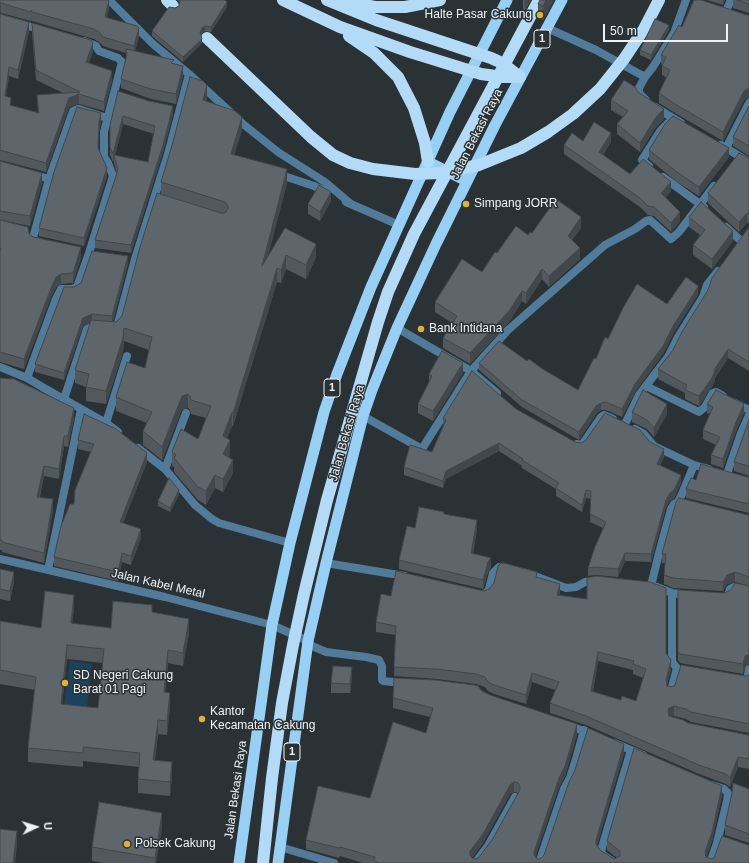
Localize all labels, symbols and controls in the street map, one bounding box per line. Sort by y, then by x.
place label: Halte Pasar Cakung [425,8,532,22]
marker: Halte Pasar Cakung [535,10,545,20]
scale bar [605,16,730,42]
text: 50 m [610,24,637,38]
road number: 1 [534,30,550,48]
street label: Jalan Bekasi Raya [448,86,506,182]
place label: Simpang JORR [474,197,557,211]
marker: Simpang JORR [461,199,471,209]
place label: Bank Intidana [429,322,502,336]
marker: Bank Intidana [416,324,426,334]
road number: 1 [324,379,340,397]
street label: Jalan Bekasi Raya [326,383,368,483]
street label: Jalan Kabel Metal [110,566,206,602]
place label: SD Negeri Cakung Barat 01 Pagi [73,669,173,697]
marker: SD Negeri Cakung Barat 01 Pagi [60,678,70,688]
place label: Kantor Kecamatan Cakung [210,705,315,733]
marker: Kantor Kecamatan Cakung [197,714,207,724]
street label: Jalan Bekasi Raya [222,740,250,840]
road number: 1 [284,743,300,761]
north arrow [16,807,56,847]
text: U [42,822,54,831]
place label: Polsek Cakung [135,837,216,851]
marker: Polsek Cakung [122,839,132,849]

